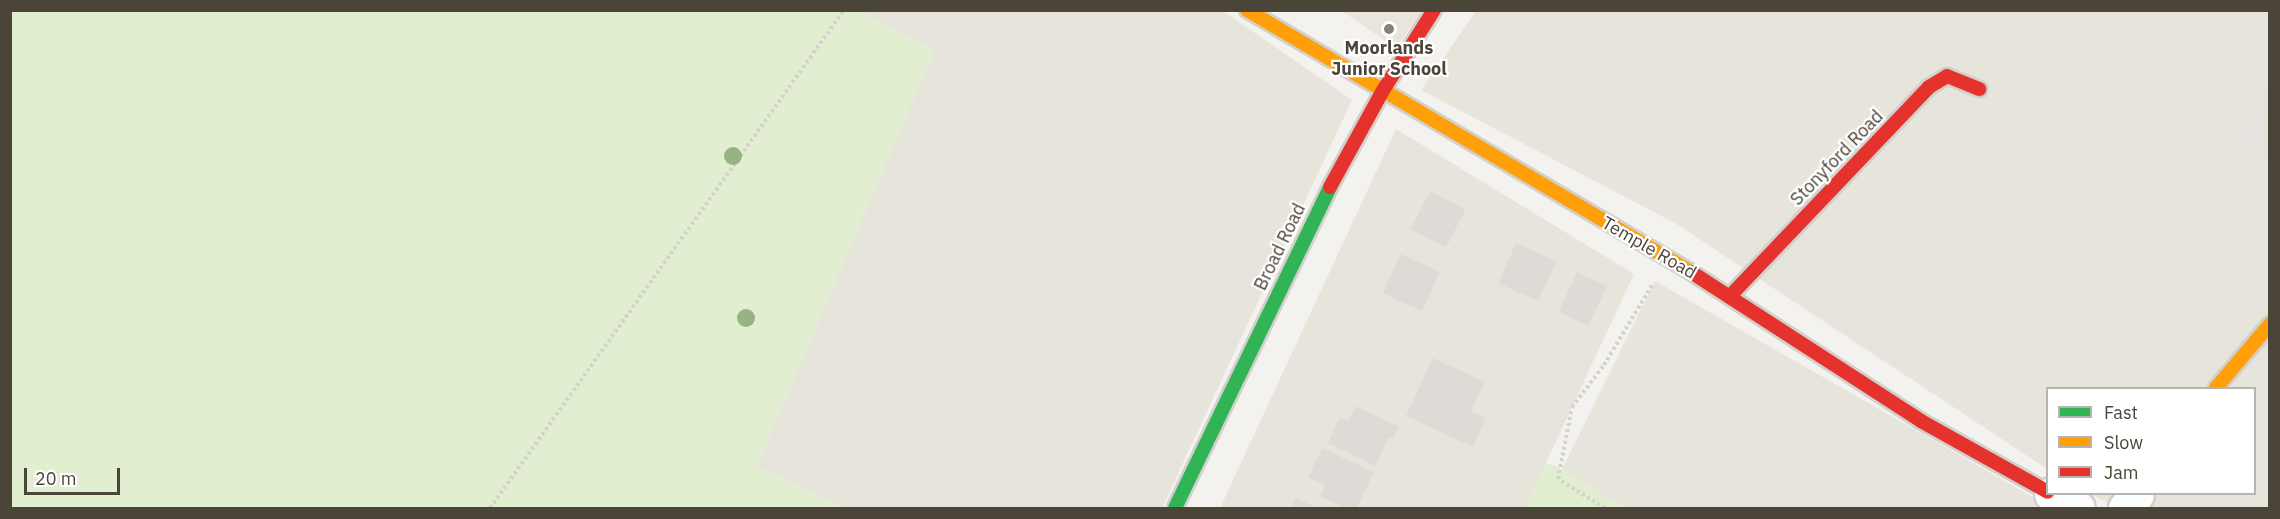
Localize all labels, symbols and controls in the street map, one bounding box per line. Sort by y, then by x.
marker: Moorlands Junior School [1382,22,1396,36]
place label: Moorlands Junior School [1331,38,1447,80]
street label: Stonyford Road [1786,106,1888,210]
street label: Broad Road [1250,200,1310,294]
street label: Temple Road [1598,212,1700,284]
legend [2046,387,2256,495]
text: Fast [2104,401,2138,424]
text: Slow [2104,431,2143,454]
scale bar [27,456,123,494]
text: Jam [2104,461,2139,484]
text: 20 m [35,467,77,490]

